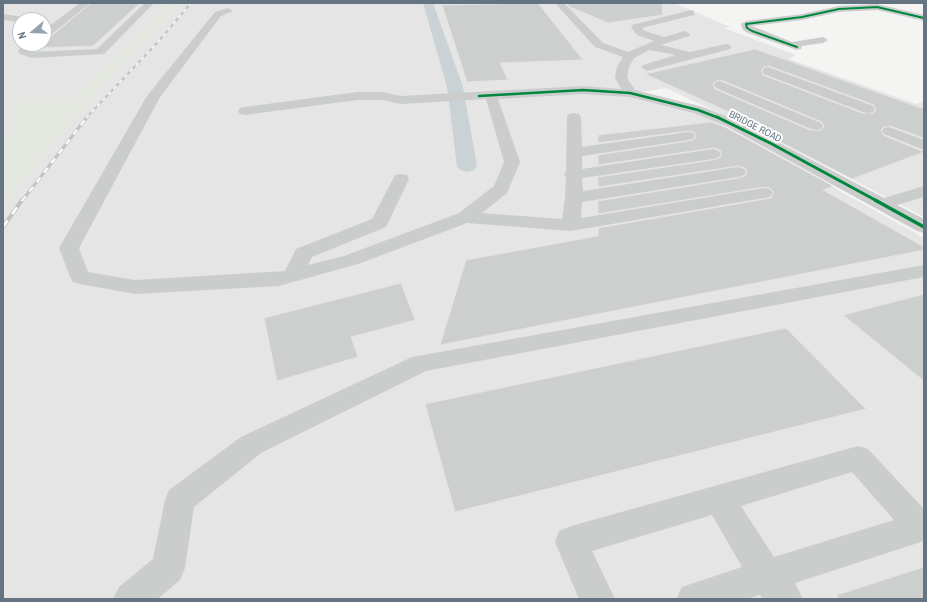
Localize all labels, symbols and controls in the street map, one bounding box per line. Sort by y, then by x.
north arrow [12,12,52,52]
text: N [14,30,29,41]
street label: BRIDGE ROAD [727,109,783,145]

